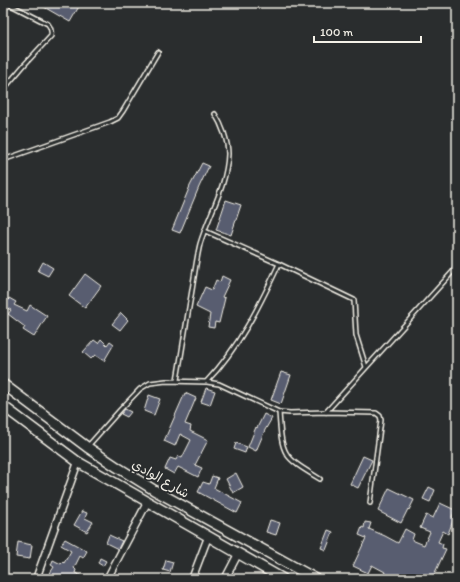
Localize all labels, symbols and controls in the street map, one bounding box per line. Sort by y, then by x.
scale bar [314,18,421,44]
text: 100 m [320,25,353,39]
street label: شارع الوادي [129,456,192,503]

